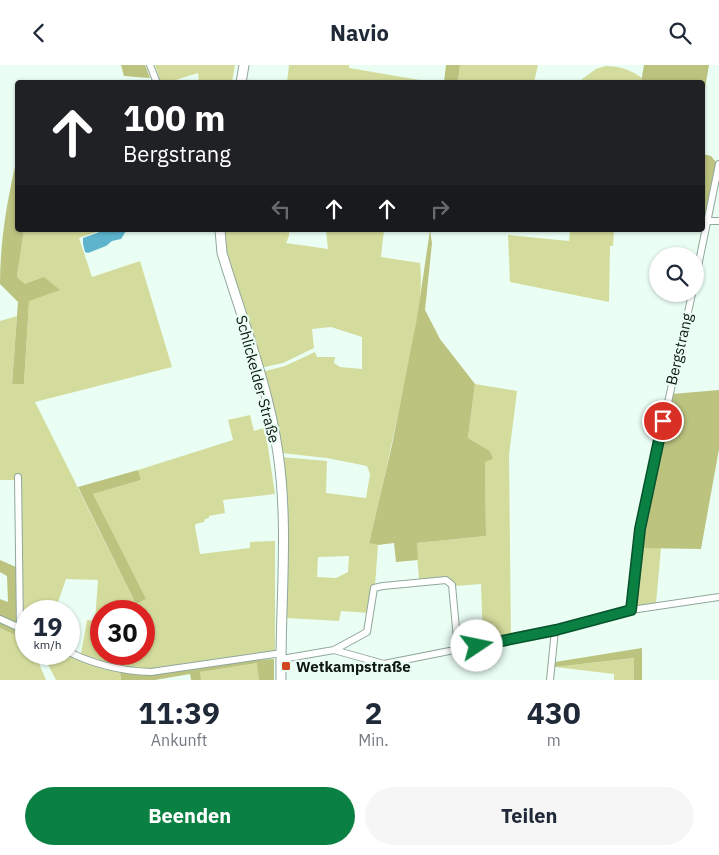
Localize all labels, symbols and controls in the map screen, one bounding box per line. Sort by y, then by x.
text: Navio [330,18,389,47]
icon: back [25,19,53,47]
icon: search [666,19,694,47]
text: 100 m [123,95,226,141]
icon: ahead [40,100,105,165]
text: Bergstrang [123,139,231,168]
icon: left [267,195,295,223]
icon: ahead [320,195,348,223]
icon: ahead [373,195,401,223]
icon: right [426,195,454,223]
map controls [649,247,704,302]
button: search [649,247,704,302]
street label: Bergstrang [661,311,697,387]
street label: Schlickelder Straße [232,313,284,445]
pin [642,400,684,442]
icon: arrive [649,407,677,435]
speed limit sign: 30 [90,600,155,665]
text: 19 [32,610,63,643]
position arrow [450,619,502,671]
text: km/h [33,637,62,652]
place label: Wetkampstraße [296,657,411,676]
marker: Wetkampstraße [280,660,292,672]
text: 11:39 [138,693,220,732]
text: 2 [364,693,382,732]
text: 430 [527,693,581,732]
text: Ankunft [151,730,207,750]
text: Min. [358,730,389,750]
text: m [547,730,561,750]
button: Beenden [25,787,355,845]
button: Teilen [365,787,694,845]

